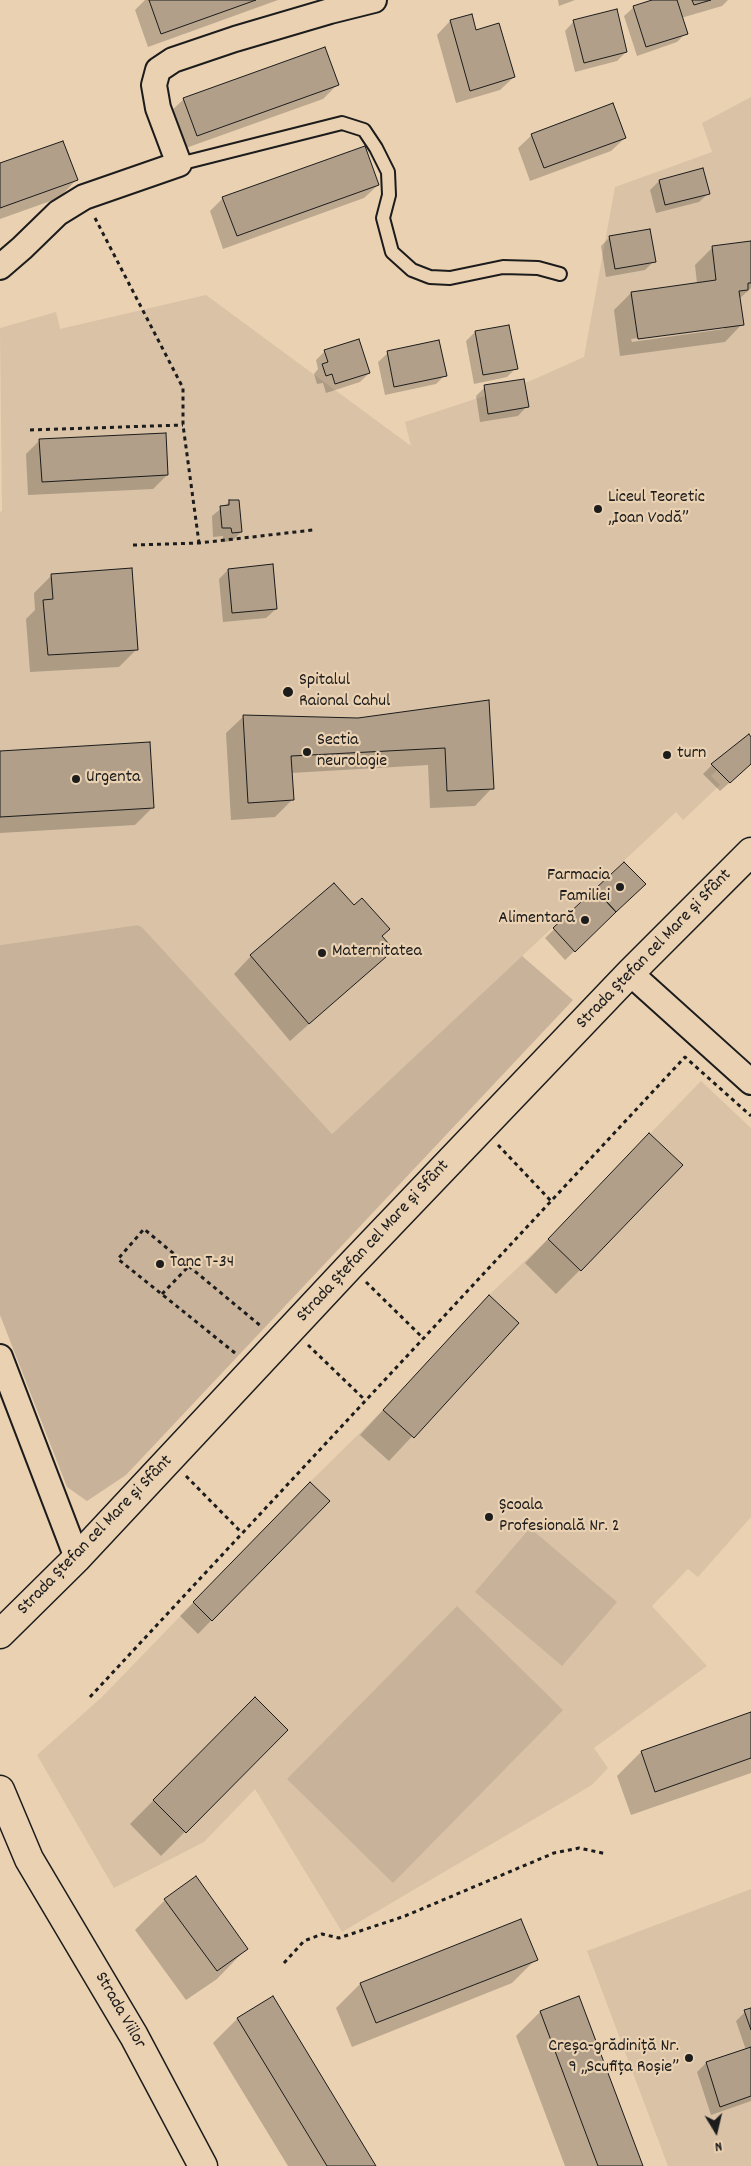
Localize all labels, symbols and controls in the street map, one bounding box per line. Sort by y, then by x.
place label: Liceul Teoretic „Ioan Vodă” [608,488,705,530]
marker: Liceul Teoretic „Ioan Vodă” [592,503,604,515]
place label: Spitalul Raional Cahul [299,671,390,714]
marker: Spitalul Raional Cahul [281,685,295,699]
place label: Sectia neurologie [317,731,387,774]
place label: turn [677,744,706,766]
marker: Sectia neurologie [301,746,313,758]
marker: turn [661,749,673,761]
place label: Urgenta [86,768,141,790]
marker: Urgenta [70,773,82,785]
street label: Strada Ștefan cel Mare și Sfânt [573,865,737,1035]
place label: Farmacia Familiei [547,866,610,909]
marker: Farmacia Familiei [614,881,626,893]
place label: Alimentară [498,909,575,931]
marker: Alimentară [579,914,591,926]
place label: Maternitatea [332,942,422,964]
marker: Maternitatea [316,947,328,959]
street label: Strada Ștefan cel Mare și Sfânt [293,1156,455,1328]
place label: Tanc T-34 [170,1253,234,1275]
marker: Tanc T-34 [154,1258,166,1270]
street label: Strada Ștefan cel Mare și Sfânt [14,1451,178,1621]
place label: Școala Profesională Nr. 2 [499,1496,620,1538]
marker: Școala Profesională Nr. 2 [483,1511,495,1523]
street label: Strada Viilor [88,1969,150,2053]
place label: Creșa-grădiniță Nr. 9 „Scufița Roșie” [548,2037,679,2080]
marker: Creșa-grădiniță Nr. 9 „Scufița Roșie” [683,2052,695,2064]
north arrow [691,2106,741,2156]
text: N [713,2135,723,2156]

